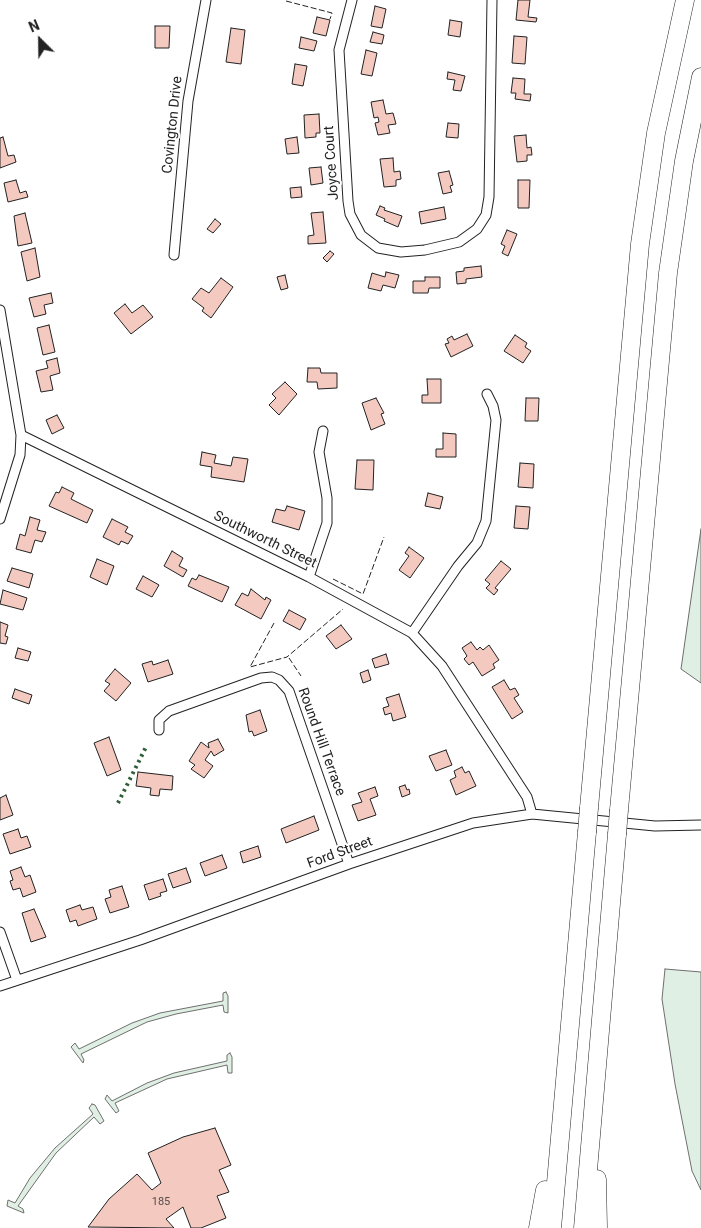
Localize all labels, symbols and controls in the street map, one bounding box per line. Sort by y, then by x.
north arrow [15,15,65,65]
text: N [26,17,42,35]
street label: Covington Drive [160,75,186,175]
street label: Joyce Court [321,125,343,201]
street label: Southworth Street [211,508,319,572]
street label: Round Hill Terrace [294,686,348,798]
street label: Ford Street [305,833,375,873]
house number: 185 [152,1195,170,1209]

